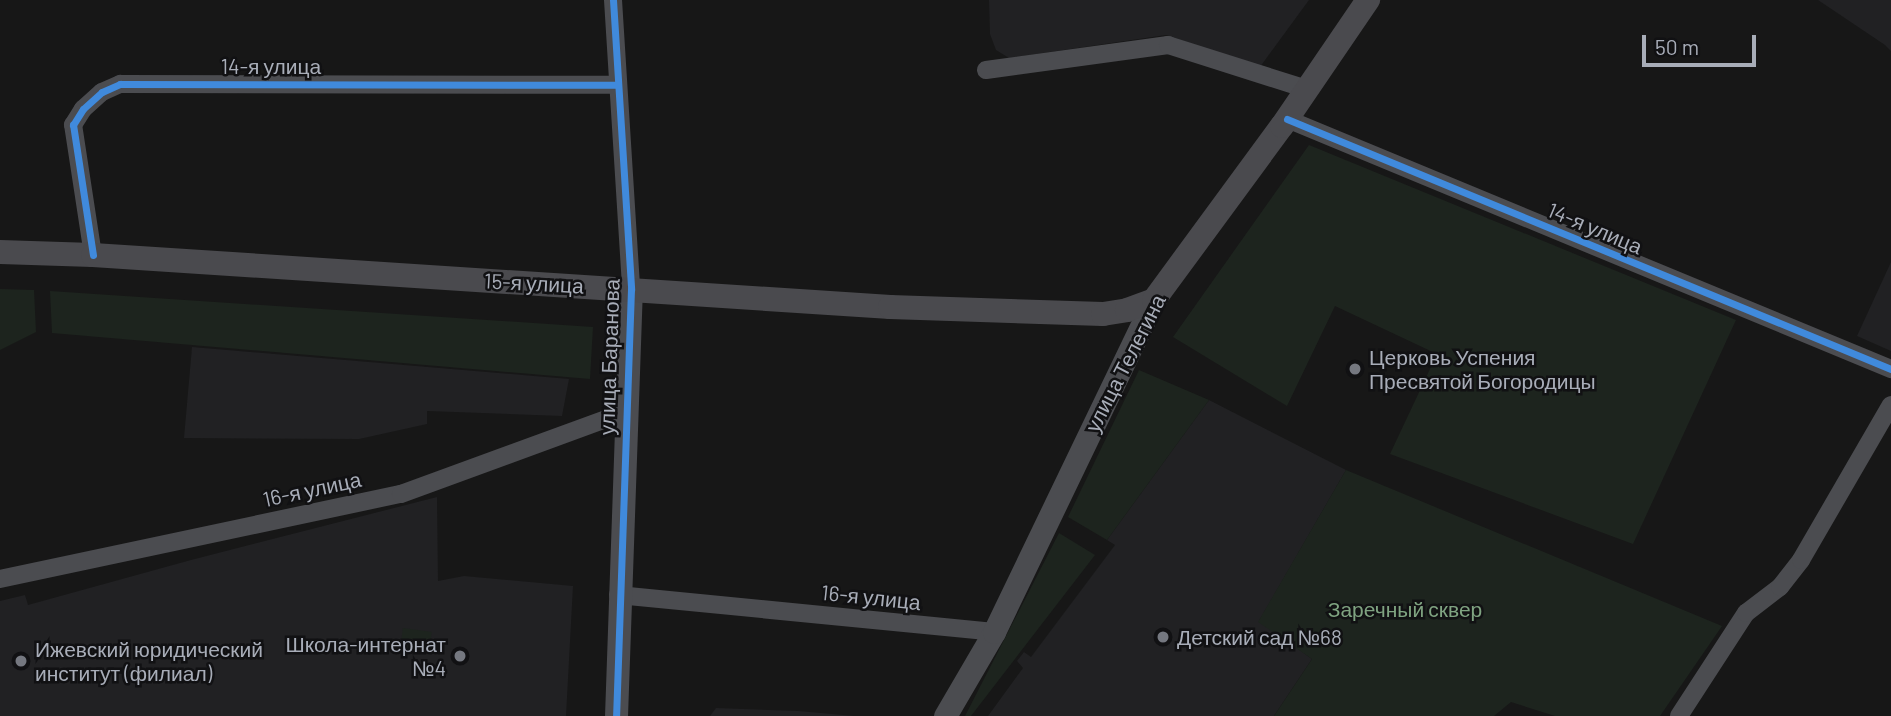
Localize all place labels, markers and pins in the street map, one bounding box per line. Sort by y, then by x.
place label: Церковь Успения Пресвятой Богородицы [1369,344,1596,394]
marker: Церковь Успения Пресвятой Богородицы [1347,361,1363,377]
place label: Детский сад №68 [1177,624,1342,650]
marker: Детский сад №68 [1155,629,1171,645]
place label: Школа-интернат №4 [285,631,446,681]
place label: Ижевский юридический институт (филиал) [35,636,263,686]
marker: Школа-интернат №4 [452,648,468,664]
marker: Ижевский юридический институт (филиал) [13,653,29,669]

